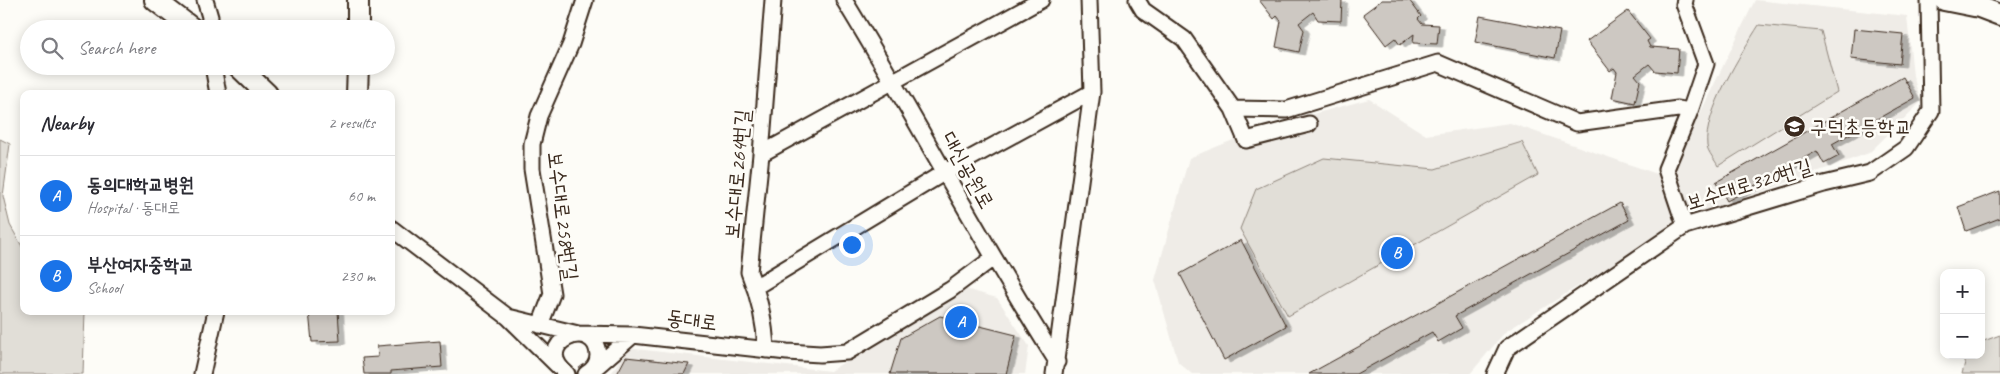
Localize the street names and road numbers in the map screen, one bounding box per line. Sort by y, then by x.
street label: 보수대로264번길 [718,108,756,240]
street label: 대신공원로 [936,127,1000,213]
street label: 보수대로258번길 [542,150,584,282]
street label: 보수대로320번길 [1683,153,1815,215]
street label: 동대로 [665,304,719,336]

